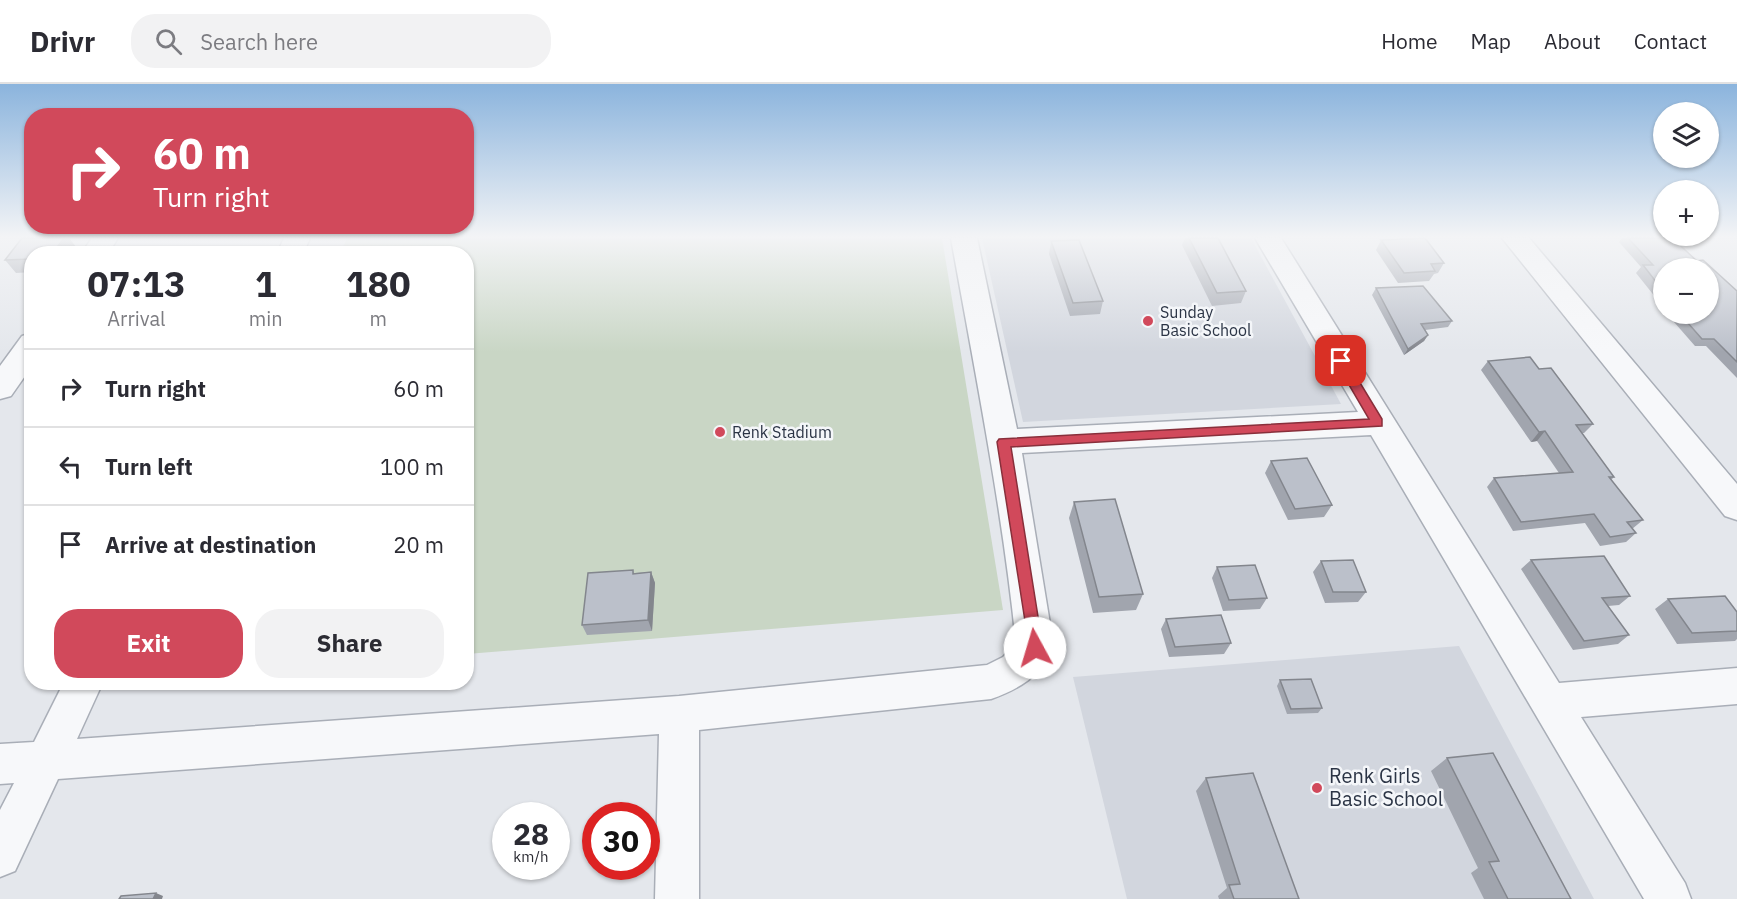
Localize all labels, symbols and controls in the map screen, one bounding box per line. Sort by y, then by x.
search box [131,14,551,68]
text: Drivr [30,23,95,60]
icon: search [152,25,185,58]
text: Search here [200,27,318,56]
text: Home [1381,27,1438,55]
text: Map [1471,27,1511,55]
text: About [1544,27,1601,55]
text: Contact [1634,27,1707,55]
map controls [1653,102,1719,324]
button: layers [1653,102,1719,168]
text: 60 m [153,126,251,181]
icon: right [54,132,132,210]
text: Turn right [153,179,270,214]
button: + [1653,180,1719,246]
button: − [1653,258,1719,324]
text: 07:13 [87,260,186,307]
text: 1 [255,260,277,307]
text: 180 [346,260,411,307]
place label: Sunday Basic School [1160,302,1251,340]
text: Arrival [107,305,166,332]
text: min [249,305,283,332]
text: m [370,305,387,332]
marker: Sunday Basic School [1141,314,1155,328]
pin [1315,335,1366,386]
icon: arrive [1324,344,1357,377]
icon: right [54,372,87,405]
text: Turn right [105,374,206,403]
text: 60 m [393,374,444,403]
place label: Renk Stadium [732,422,832,442]
marker: Renk Stadium [713,425,727,439]
icon: left [54,450,87,483]
text: Turn left [105,452,193,481]
text: 100 m [380,452,444,481]
icon: arrive [54,528,87,561]
text: Arrive at destination [105,530,316,559]
text: 20 m [393,530,444,559]
button: Exit [54,609,243,678]
button: Share [255,609,444,678]
position arrow [1003,616,1067,680]
place label: Renk Girls Basic School [1329,762,1443,812]
marker: Renk Girls Basic School [1310,781,1324,795]
speed limit sign: 30 [582,802,660,880]
text: 28 [513,814,549,853]
text: km/h [513,847,549,866]

